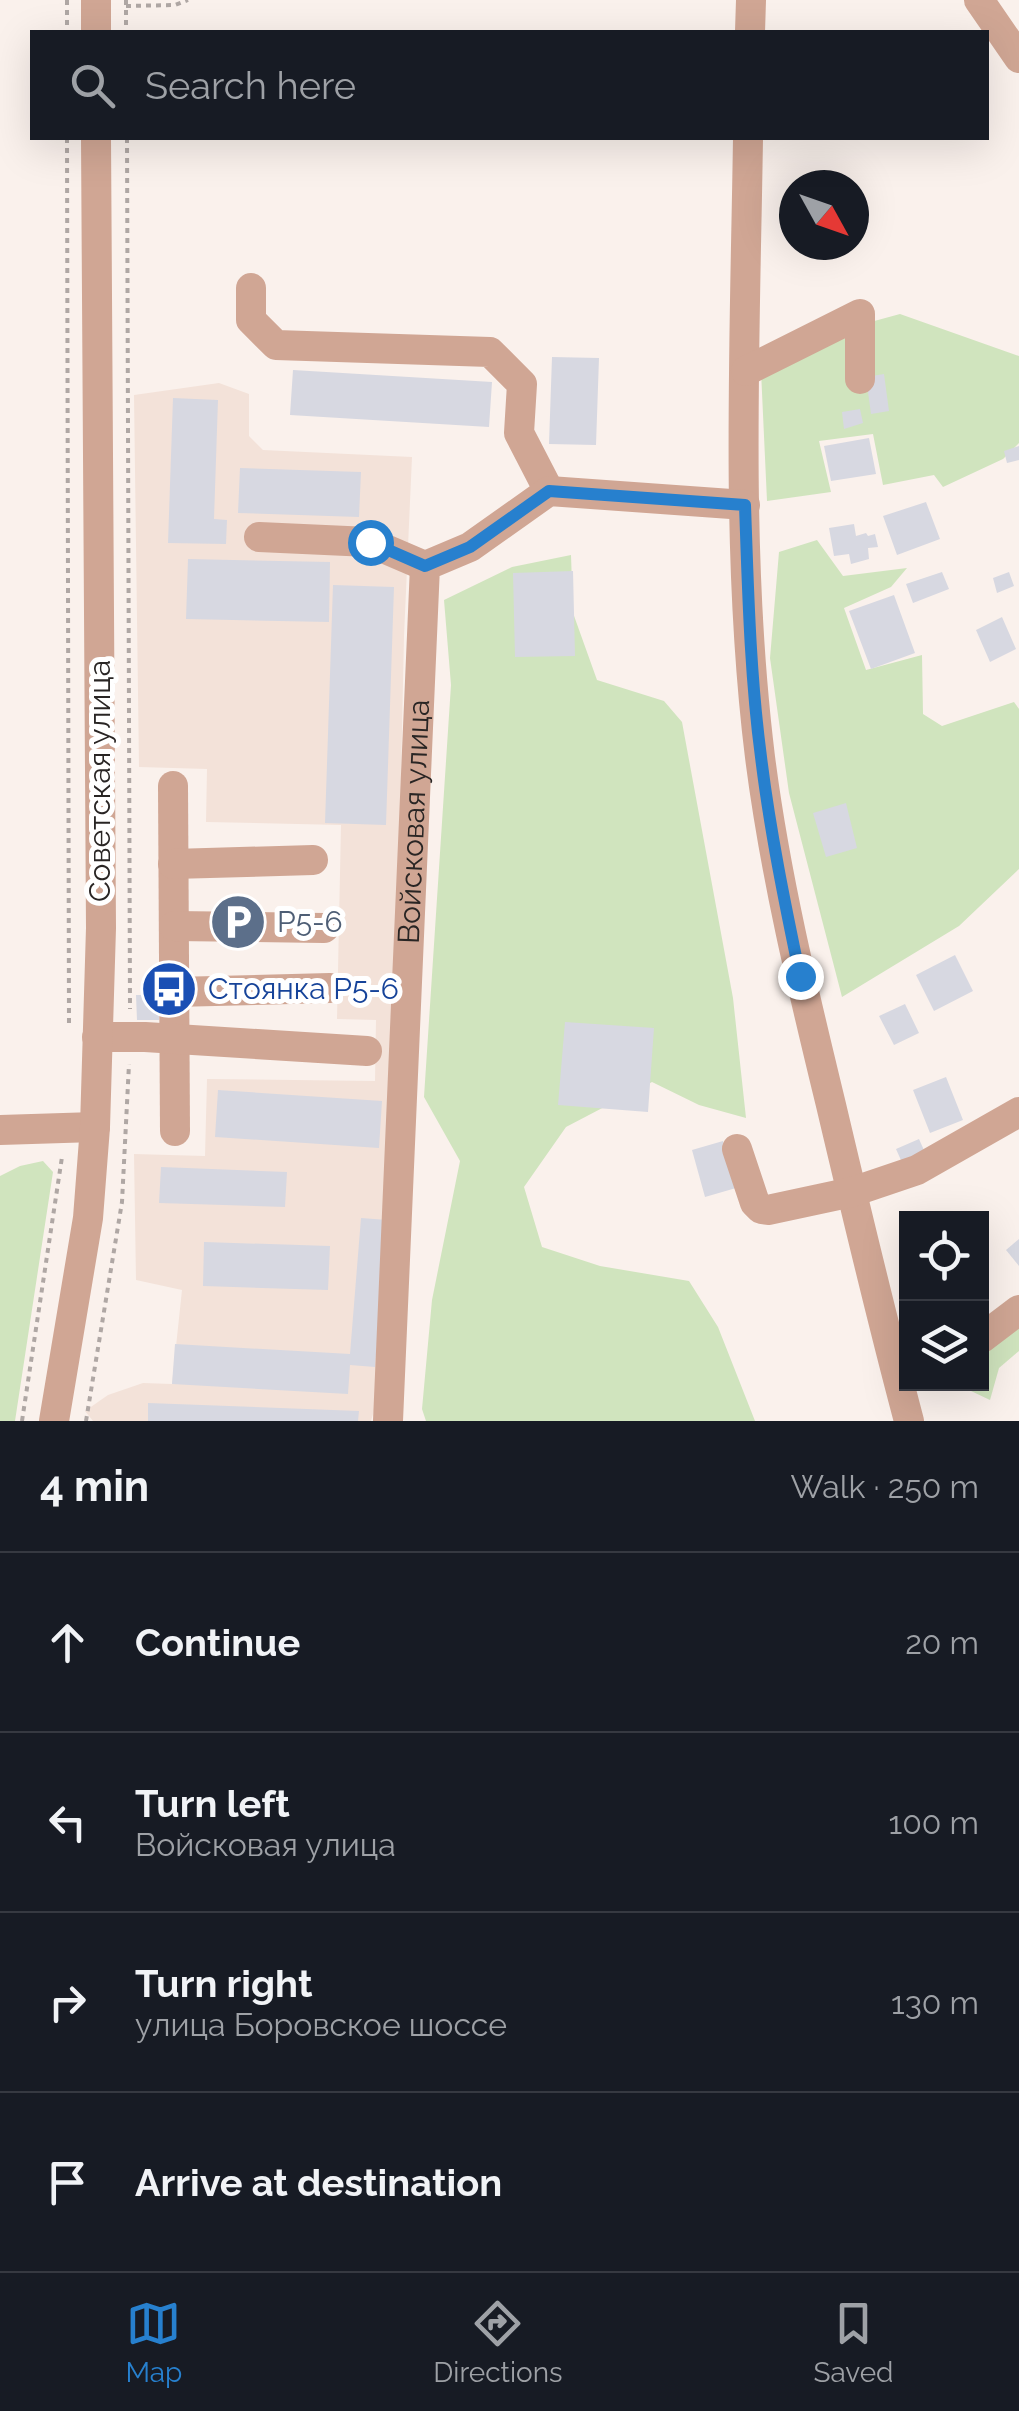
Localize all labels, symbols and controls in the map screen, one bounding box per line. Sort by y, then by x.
search box [30,30,989,140]
icon: search [65,58,120,113]
text: Search here [145,63,356,108]
north arrow [779,170,869,260]
route start [348,520,394,566]
street label: Советская улица [82,660,117,902]
street label: Войсковая улица [391,699,436,944]
parking icon: Р5-6 [208,892,268,952]
place label: Р5-6 [277,904,343,939]
route end [778,954,824,1000]
bus stop icon: Стоянка Р5-6 [139,959,199,1019]
place label: Стоянка Р5-6 [208,971,399,1006]
map controls [899,1211,989,1391]
button: locate [899,1211,989,1301]
button: layers [899,1301,989,1391]
text: 4 min [40,1462,149,1511]
text: Walk · 250 m [790,1468,979,1505]
icon: ahead [40,1615,95,1670]
text: Continue [135,1620,300,1665]
text: 20 m [905,1624,979,1661]
text: Turn left [135,1781,290,1826]
icon: left [40,1795,95,1850]
text: 100 m [889,1804,979,1841]
text: Войсковая улица [135,1826,396,1863]
text: Turn right [135,1961,312,2006]
icon: right [40,1975,95,2030]
text: 130 m [891,1984,979,2021]
text: улица Боровское шоссе [135,2006,507,2043]
icon: arrive [40,2155,95,2210]
text: Arrive at destination [135,2160,502,2205]
tab: Map [125,2296,182,2389]
tab: Directions [433,2296,563,2389]
tab: Saved [813,2296,894,2389]

